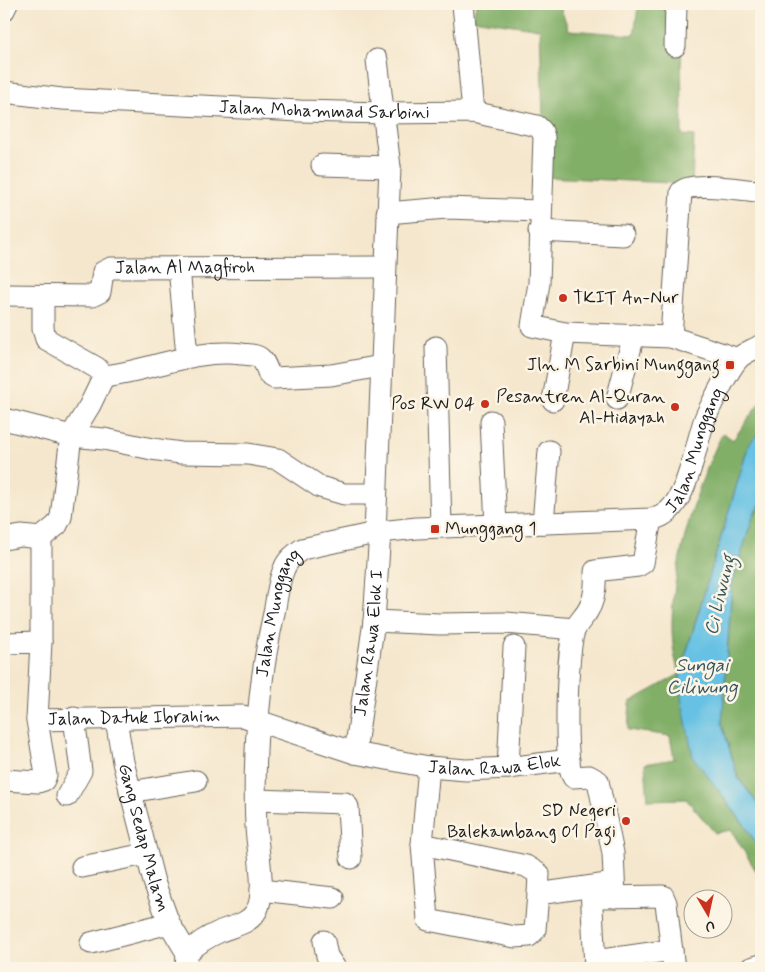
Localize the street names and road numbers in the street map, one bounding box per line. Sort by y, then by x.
street label: Jalan Mohammad Sarbini [218,95,430,125]
street label: Jalan Al Magfiroh [115,255,255,281]
street label: Jalan Munggang [660,384,731,518]
street label: Jalan Munggang [251,543,307,679]
street label: Jalan Rawa Elok I [348,569,389,718]
street label: Jalan Datuk Ibrahim [47,704,220,732]
street label: Jalan Rawa Elok [427,749,562,782]
street label: Gang Sedap Malam [112,761,176,915]

